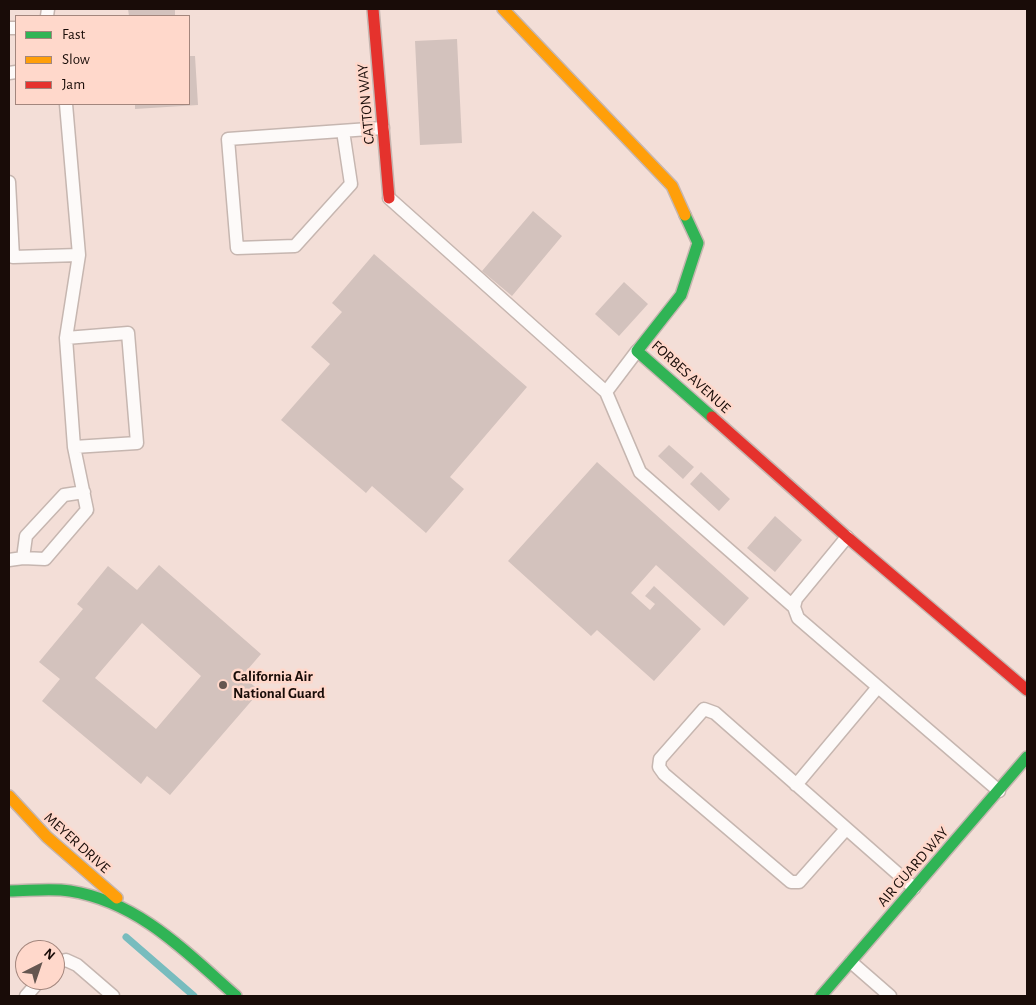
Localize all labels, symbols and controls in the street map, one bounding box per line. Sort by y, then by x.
legend [15,15,190,105]
text: Fast [62,27,85,42]
text: Slow [62,52,90,67]
street label: CATTON WAY [354,63,378,145]
text: Jam [62,77,85,92]
street label: FORBES AVENUE [648,337,734,417]
place label: California Air National Guard [233,667,325,702]
marker: California Air National Guard [217,679,229,691]
street label: MEYER DRIVE [40,809,114,877]
street label: AIR GUARD WAY [873,823,953,911]
north arrow [15,940,65,990]
text: N [41,946,57,963]

